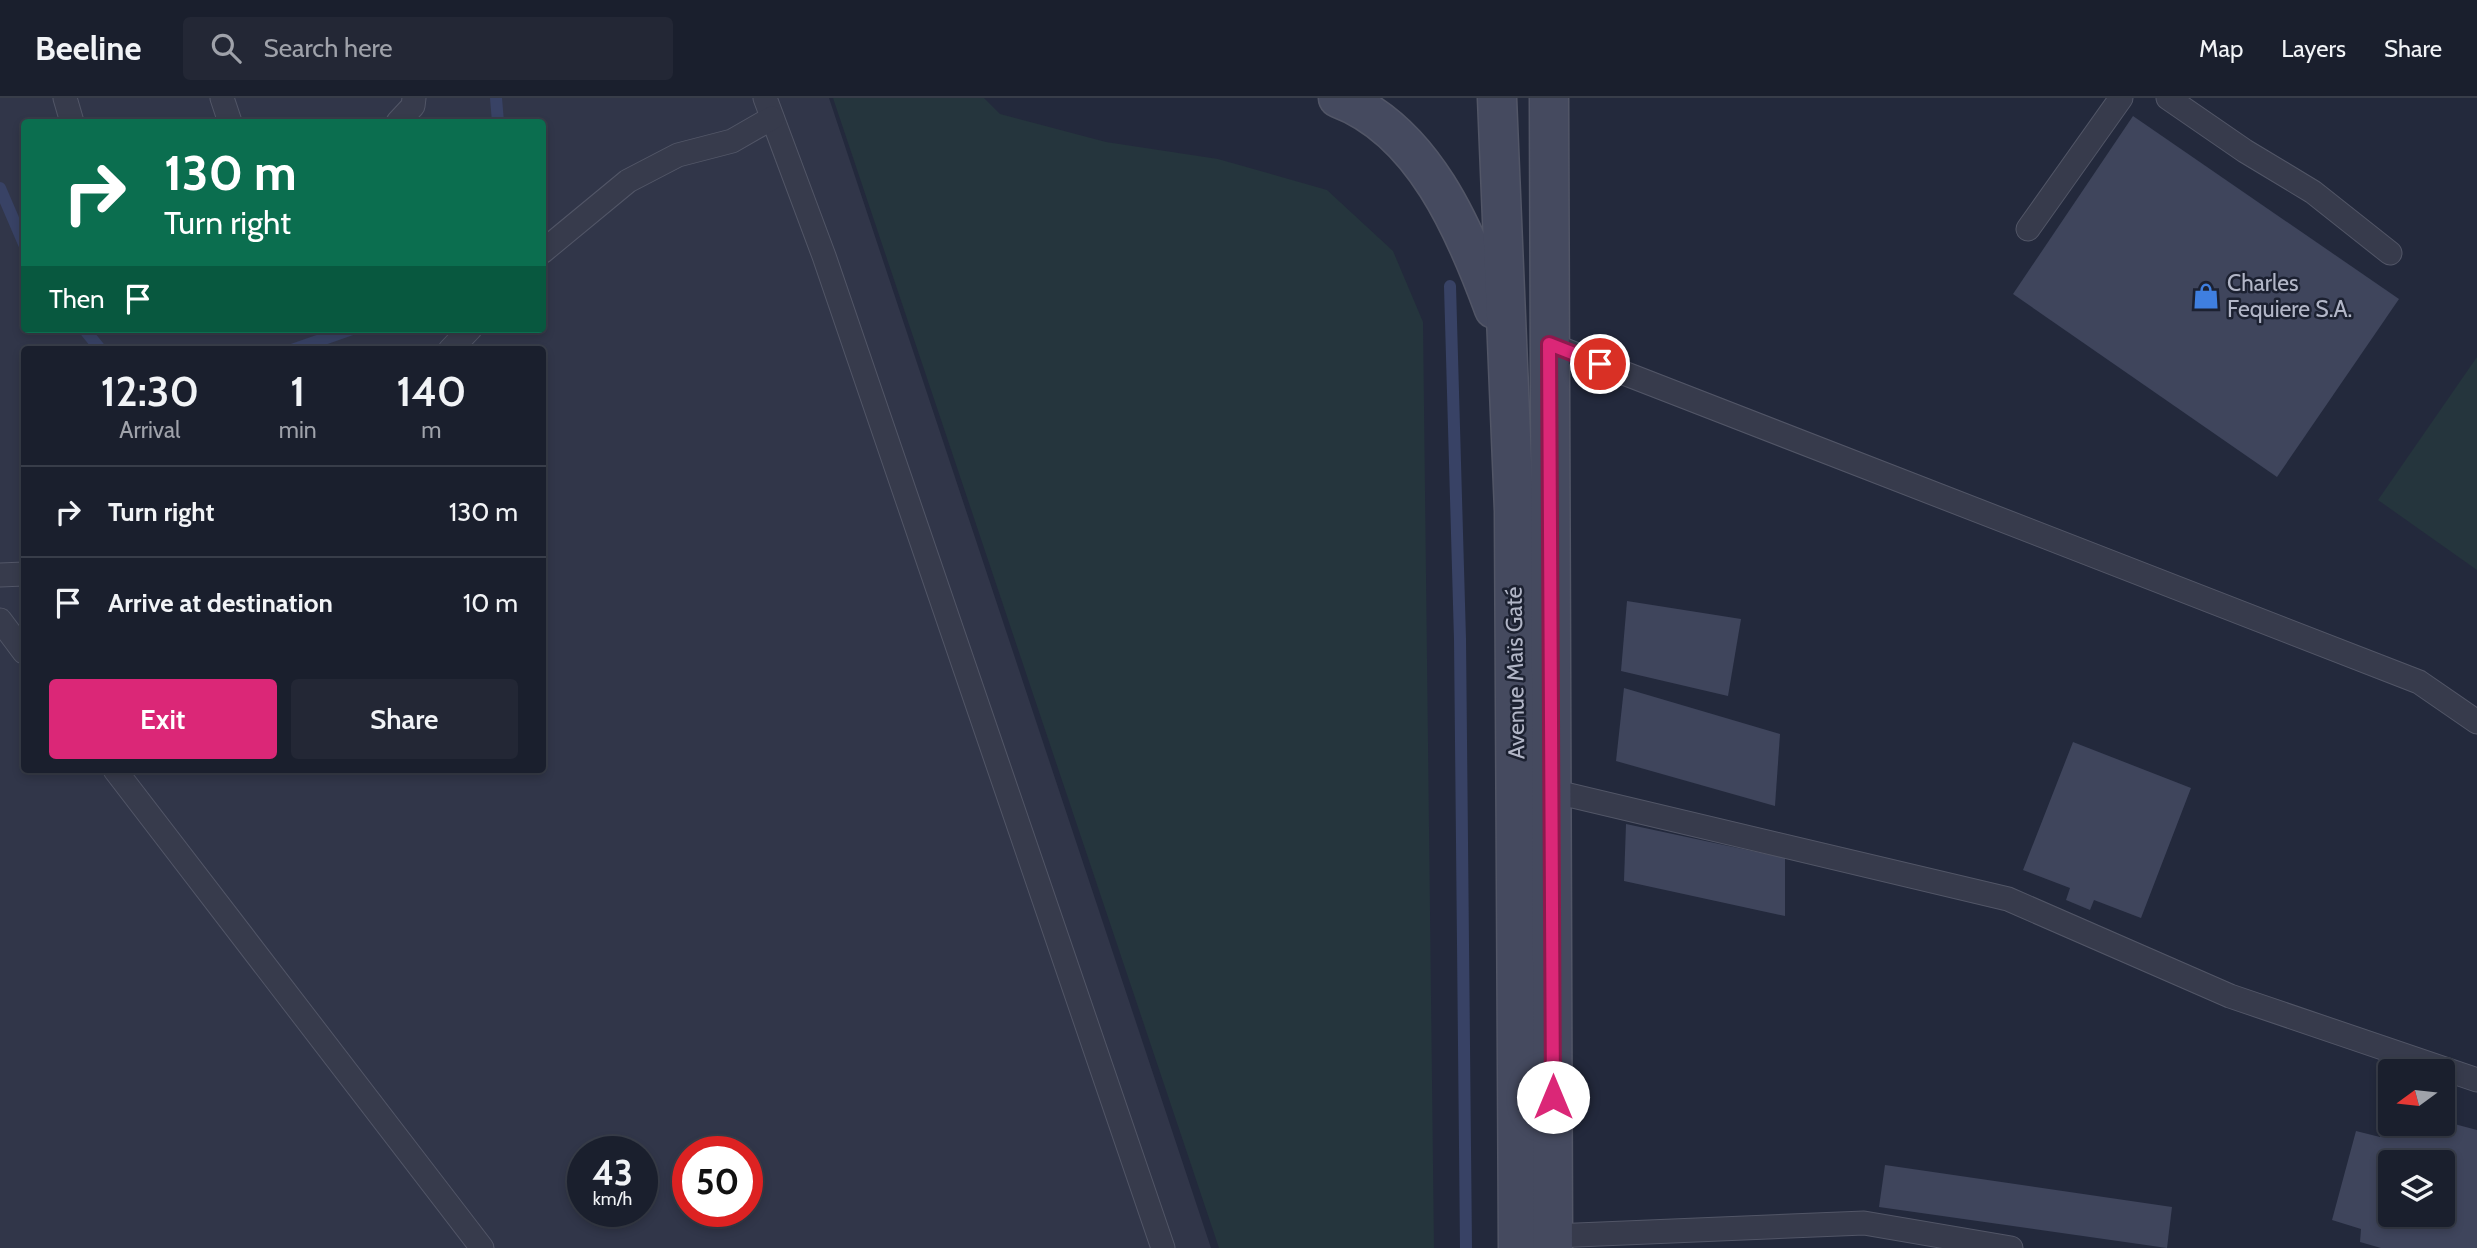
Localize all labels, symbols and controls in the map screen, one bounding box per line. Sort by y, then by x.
search box [183,17,673,80]
text: Beeline [35,28,141,68]
icon: search [207,29,245,67]
text: Search here [263,32,393,64]
text: Map [2199,34,2243,63]
text: Layers [2281,34,2346,63]
text: Share [2384,34,2442,63]
text: 130 m [164,143,297,202]
icon: right [49,147,140,238]
text: Turn right [164,203,291,242]
place label: Charles Fequiere S.A. [2227,269,2352,323]
icon: arrive [119,280,157,318]
shop icon: Charles Fequiere S.A. [2191,281,2221,311]
text: Then [49,283,105,315]
pin [1570,334,1630,394]
icon: arrive [1581,345,1619,383]
text: 12:30 [101,365,199,417]
text: 1 [290,365,305,417]
text: 140 [396,365,466,417]
text: Arrival [119,416,181,444]
text: min [279,416,317,444]
text: m [421,416,441,444]
icon: right [49,493,87,531]
text: Turn right [108,496,214,528]
text: 130 m [449,496,518,528]
icon: arrive [49,584,87,622]
street label: Avenue Maïs Gaté [1499,586,1531,760]
text: Arrive at destination [108,587,333,619]
text: 10 m [463,587,518,619]
button: Exit [49,679,277,759]
button: Share [291,679,518,759]
north arrow [2378,1059,2455,1136]
map controls [2378,1059,2455,1227]
position arrow [1516,1060,1590,1134]
speed limit sign: 50 [672,1136,763,1227]
button: layers [2378,1150,2455,1227]
text: 43 [592,1151,633,1194]
text: km/h [593,1188,632,1210]

